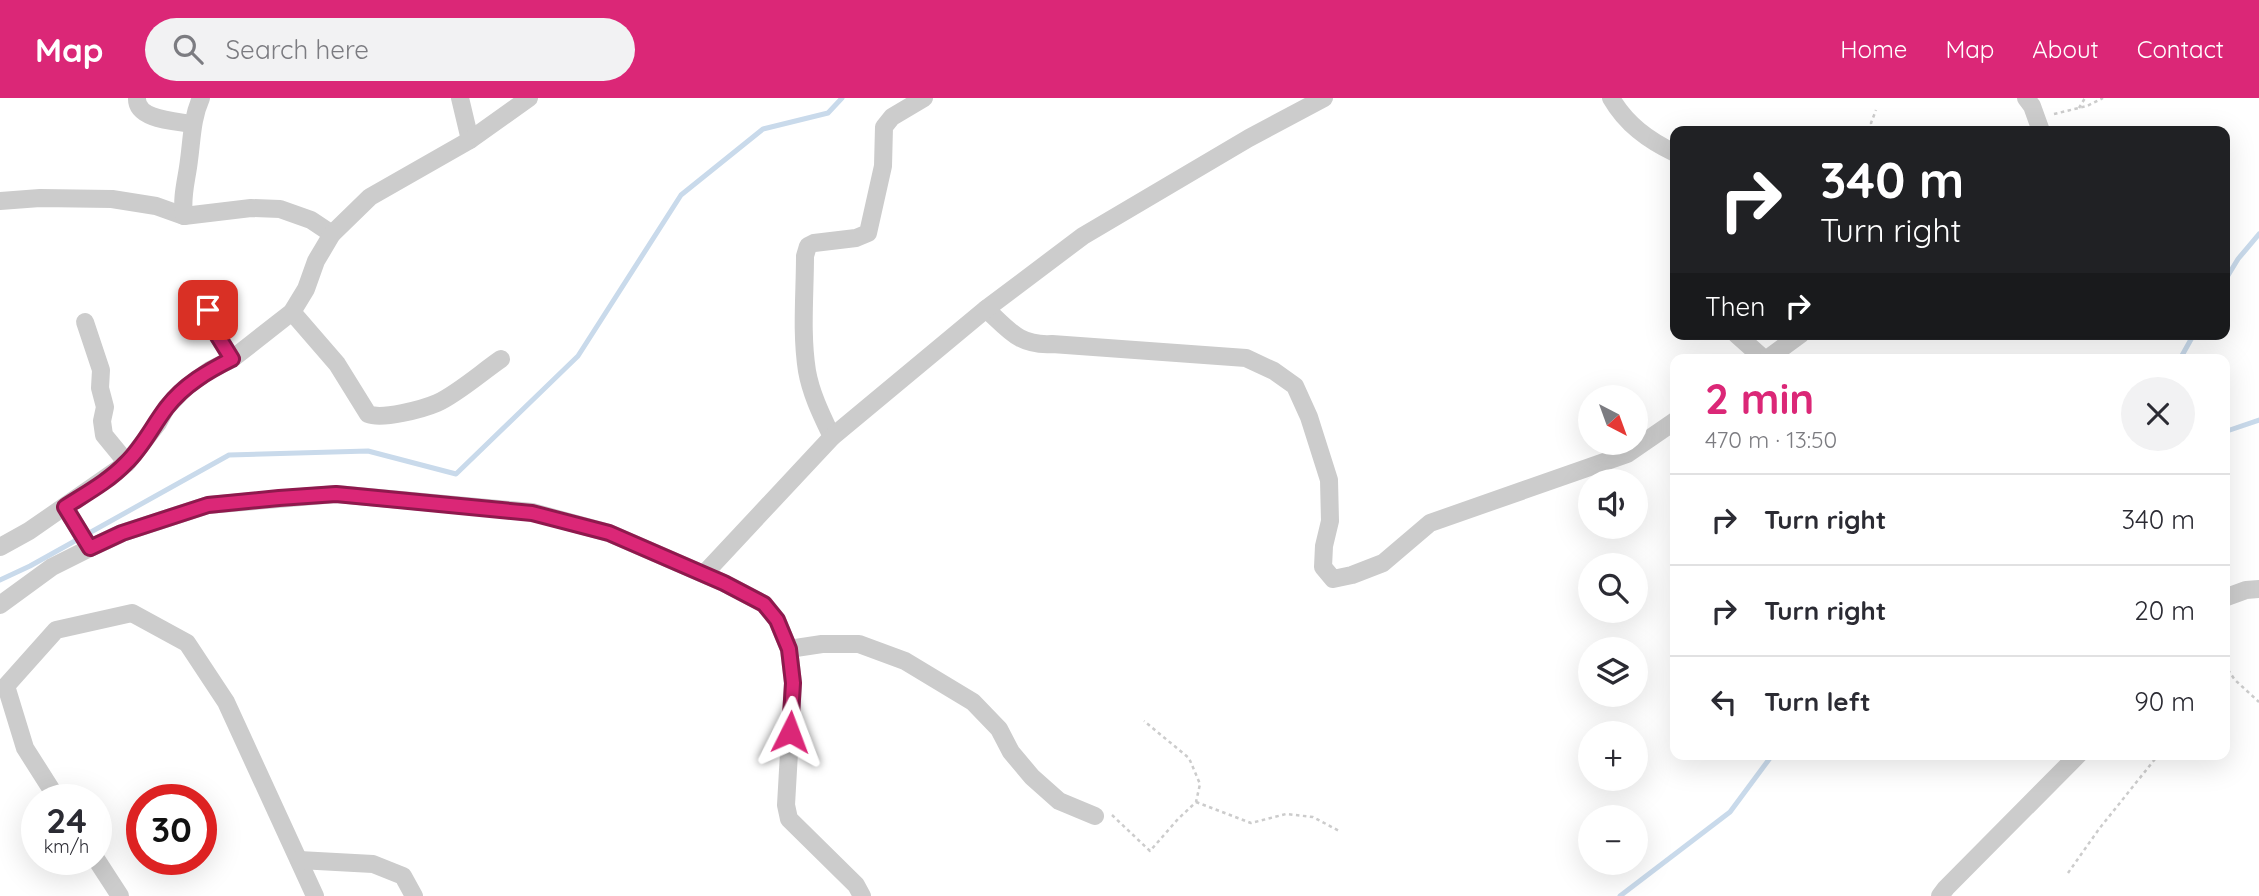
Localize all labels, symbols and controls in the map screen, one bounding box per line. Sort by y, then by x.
search box [145,18,635,81]
text: Map [35,29,103,70]
icon: search [169,30,207,68]
text: Search here [225,33,369,66]
text: Home [1840,34,1907,64]
text: Map [1945,34,1994,64]
text: About [2032,34,2099,64]
text: Contact [2137,34,2224,64]
text: 340 m [1820,149,1964,210]
icon: right [1705,154,1796,245]
text: Turn right [1820,210,1961,250]
pin [178,280,238,340]
icon: right [1779,287,1817,325]
text: Then [1705,290,1765,323]
icon: arrive [189,291,227,329]
text: 2 min [1705,372,1814,425]
button: close [2121,377,2195,451]
north arrow [1578,385,1648,455]
map controls [1578,385,1648,875]
text: 470 m · 13:50 [1705,425,1837,454]
button: sound [1578,469,1648,539]
icon: right [1705,501,1743,539]
text: Turn right [1764,503,1886,536]
text: 340 m [2121,503,2195,536]
button: search [1578,553,1648,623]
icon: right [1705,592,1743,630]
text: Turn right [1764,594,1886,627]
text: 20 m [2134,594,2195,627]
button: layers [1578,637,1648,707]
icon: left [1705,683,1743,721]
text: Turn left [1764,685,1871,718]
text: 90 m [2134,685,2195,718]
position arrow [753,695,827,769]
button: + [1578,721,1648,791]
speed limit sign: 30 [126,784,217,875]
text: 24 [46,798,87,842]
button: − [1578,805,1648,875]
text: km/h [44,835,89,858]

